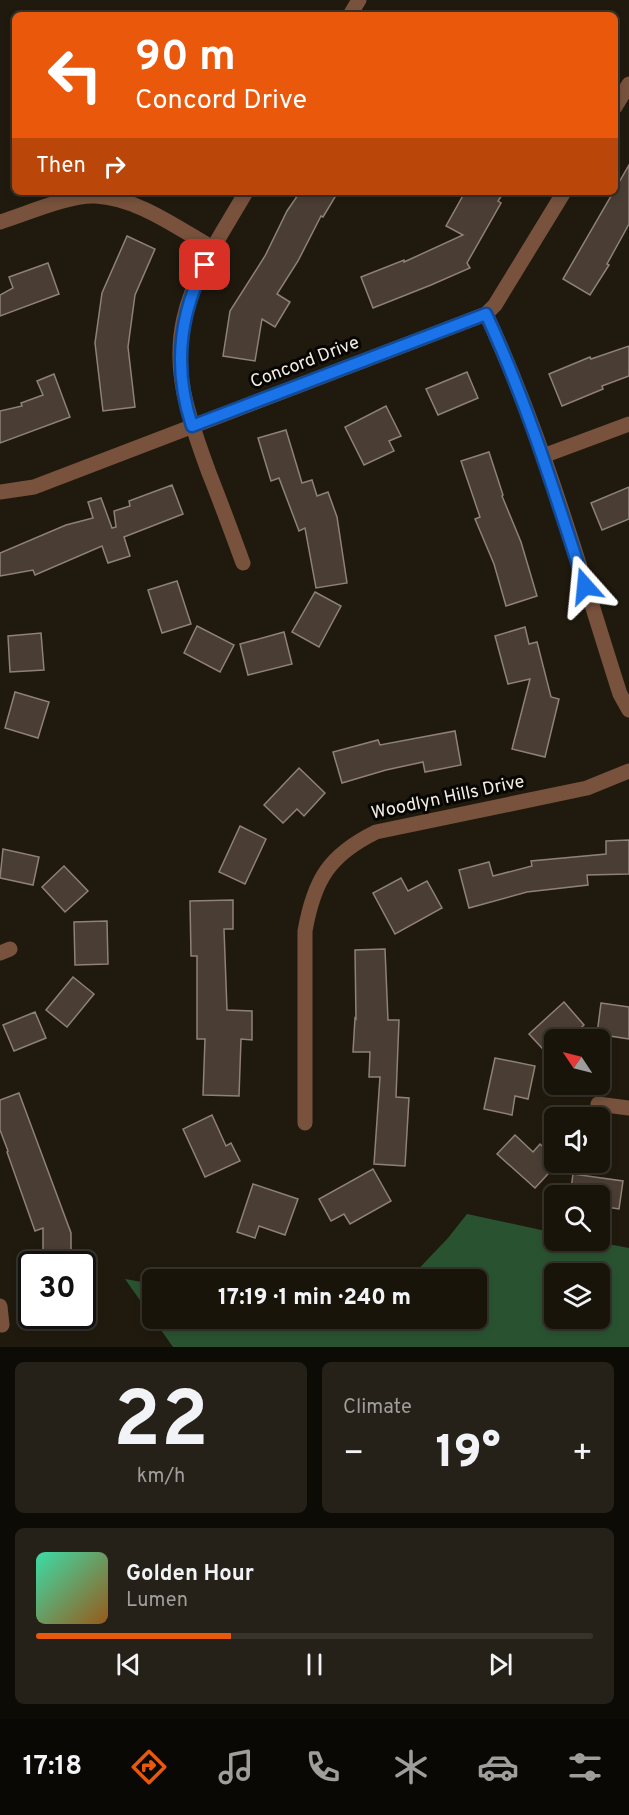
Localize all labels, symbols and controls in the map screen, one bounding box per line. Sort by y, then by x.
text: 90 m [135,32,236,85]
icon: left [36,36,114,114]
text: Concord Drive [135,84,307,118]
icon: right [98,150,131,183]
text: Then [36,153,86,180]
pin [179,239,230,290]
icon: arrive [188,248,221,281]
street label: Concord Drive [247,332,363,394]
position arrow [553,554,617,618]
street label: Woodlyn Hills Drive [369,771,527,825]
north arrow [544,1029,610,1095]
map controls [544,1029,610,1329]
button: sound [544,1107,610,1173]
button: search [544,1185,610,1251]
speed limit sign: 30 [18,1251,96,1329]
button: layers [544,1263,610,1329]
text: 17:19 · 1 min · 240 m [218,1285,411,1312]
text: 22 [113,1375,209,1474]
text: Climate [343,1395,412,1421]
text: 19° [435,1426,501,1483]
text: − [343,1434,364,1476]
text: + [572,1434,593,1476]
text: km/h [137,1464,185,1490]
text: Golden Hour [126,1561,254,1588]
text: Lumen [126,1588,188,1614]
icon: previous [112,1648,145,1681]
icon: pause [298,1648,331,1681]
icon: next [484,1648,517,1681]
icon: directions [128,1746,170,1788]
icon: music [215,1746,257,1788]
icon: phone [302,1746,344,1788]
icon: climate [390,1746,432,1788]
icon: car [477,1746,519,1788]
icon: filters [564,1746,606,1788]
text: 17:18 [23,1750,82,1784]

